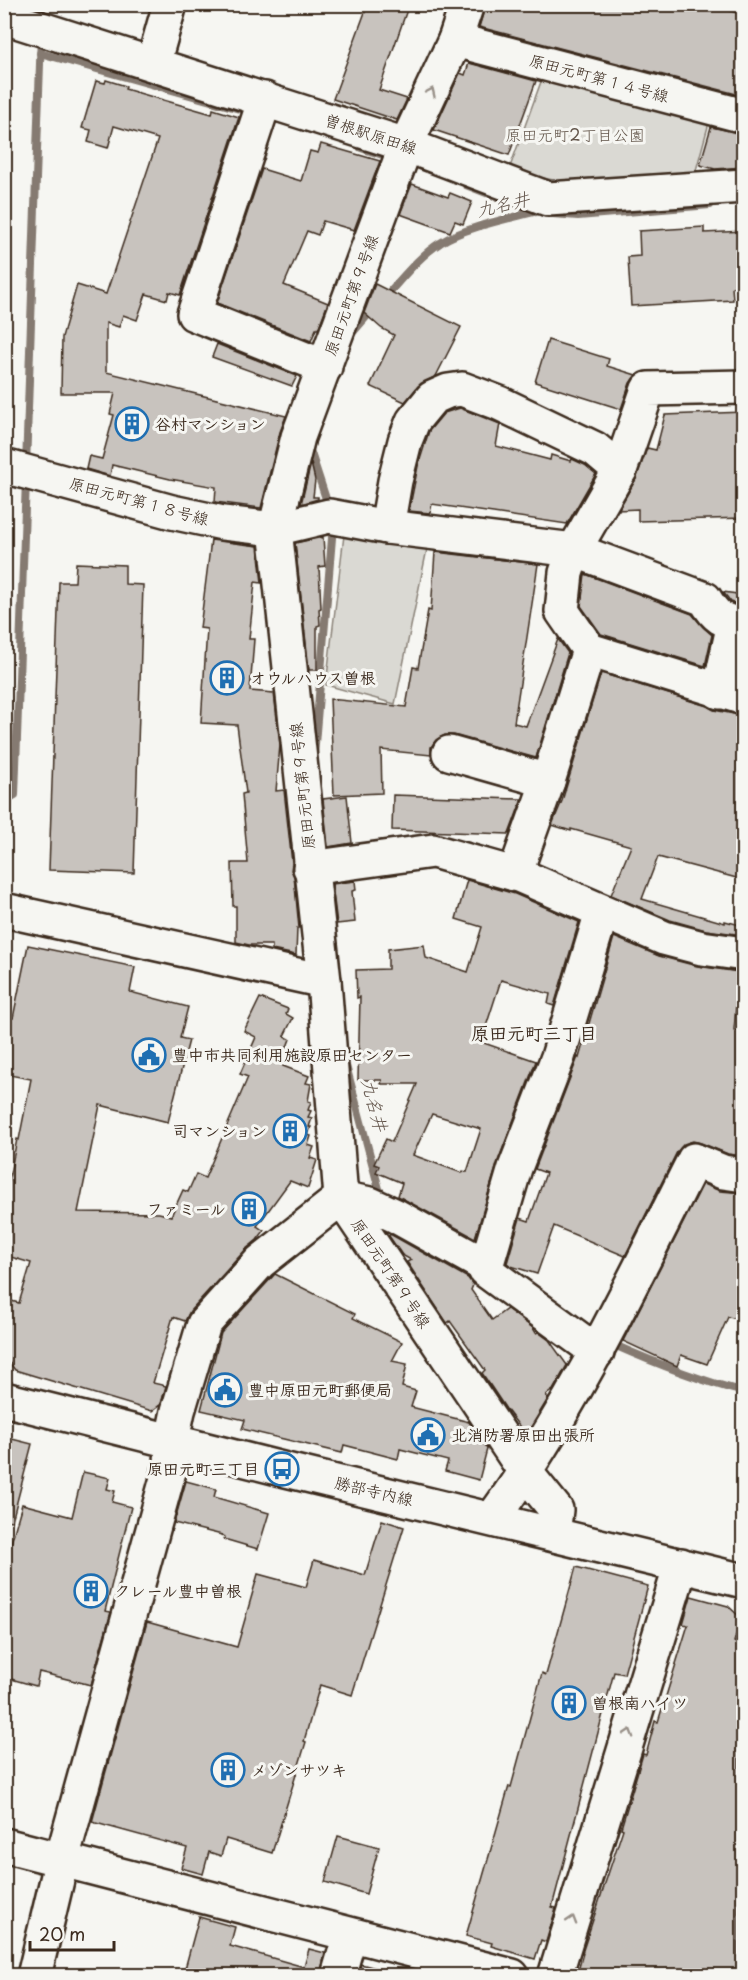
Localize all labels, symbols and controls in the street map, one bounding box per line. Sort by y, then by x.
street label: 原田元町第１４号線 [527,47,672,107]
one-way arrow [424,87,436,98]
street label: 曽根駅原田線 [322,107,421,159]
park label: 原田元町2丁目公園 [505,122,645,146]
water label: 九名井 [473,184,533,223]
street label: 原田元町第９号線 [317,230,383,359]
building icon: 谷村マンション [114,406,150,442]
place label: 谷村マンション [155,411,266,435]
street label: 原田元町第１８号線 [67,470,212,530]
building icon: オウルハウス曽根 [209,660,245,696]
place label: オウルハウス曽根 [250,665,376,689]
street label: 原田元町第９号線 [282,721,320,851]
district label: 原田元町三丁目 [471,1019,597,1046]
public building icon: 豊中市共同利用施設原田センター [131,1037,167,1073]
place label: 豊中市共同利用施設原田センター [172,1042,412,1066]
water label: 九名井 [355,1075,396,1135]
building icon: 司マンション [272,1113,308,1149]
place label: 司マンション [172,1118,267,1142]
building icon: ファミール [231,1191,267,1227]
place label: ファミール [147,1196,226,1220]
street label: 原田元町第９号線 [346,1213,438,1332]
public building icon: 豊中原田元町郵便局 [207,1372,243,1408]
place label: 豊中原田元町郵便局 [248,1377,392,1401]
public building icon: 北消防署原田出張所 [410,1417,446,1453]
place label: 北消防署原田出張所 [451,1422,595,1446]
bus stop icon: 原田元町三丁目 [264,1451,300,1487]
place label: 原田元町三丁目 [147,1456,259,1480]
street label: 勝部寺内線 [333,1469,416,1511]
building icon: クレール豊中曽根 [73,1573,109,1609]
place label: クレール豊中曽根 [114,1578,242,1602]
building icon: 曽根南ハイツ [551,1685,587,1721]
place label: 曽根南ハイツ [592,1690,688,1714]
one-way arrow [622,1728,634,1739]
building icon: メゾンサツキ [210,1752,246,1788]
place label: メゾンサツキ [251,1757,347,1781]
scale bar [30,1914,114,1952]
one-way arrow [565,1915,577,1926]
text: 20 m [39,1920,85,1947]

